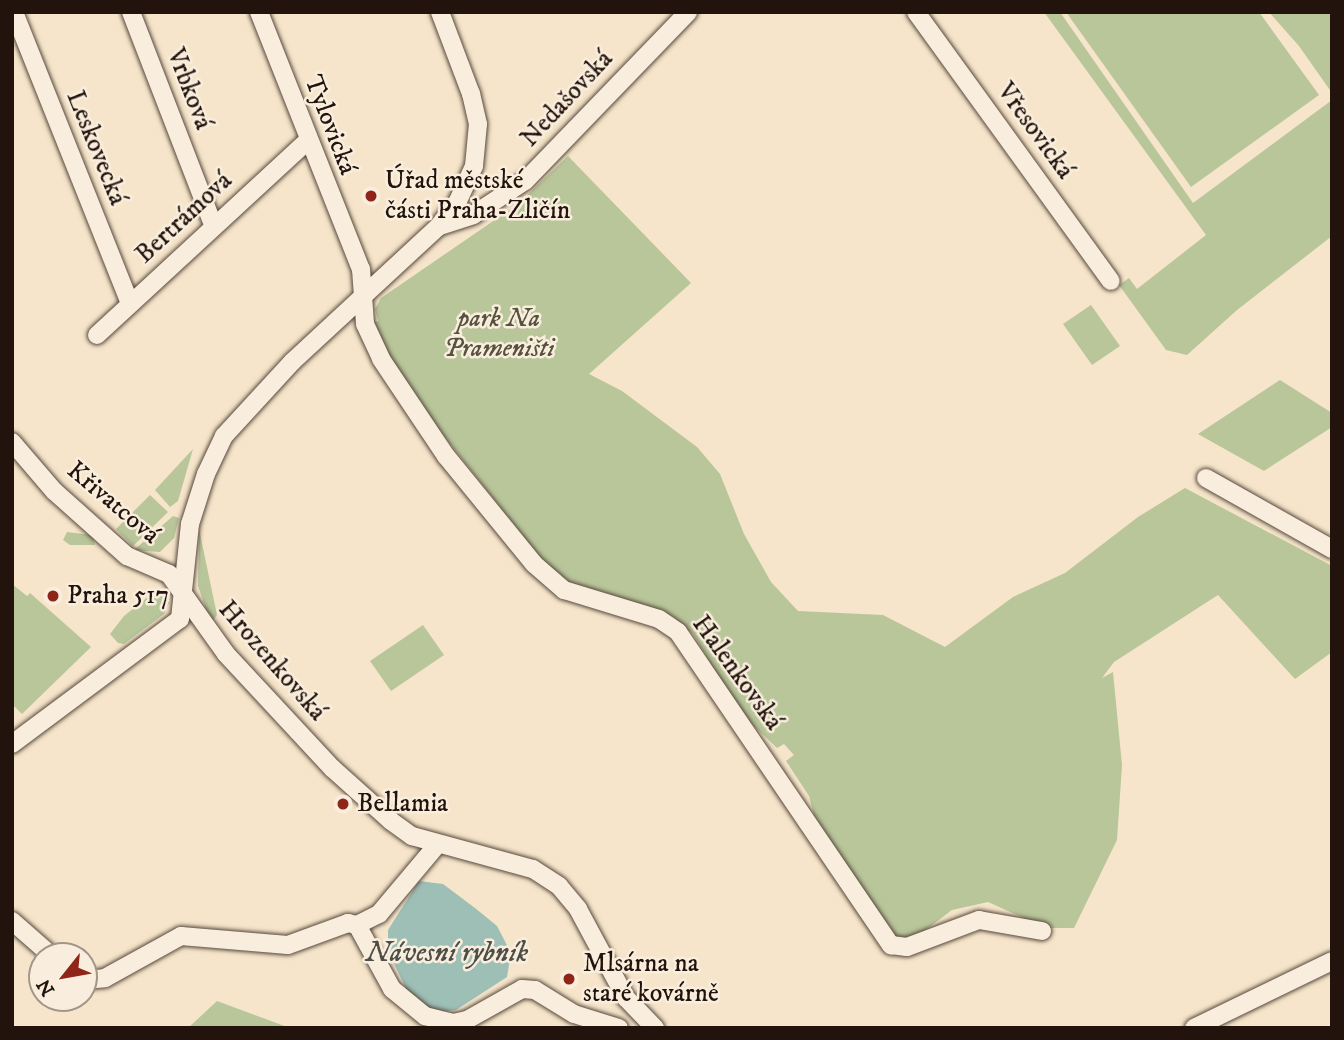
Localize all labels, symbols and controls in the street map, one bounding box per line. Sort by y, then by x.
street label: Vrbková [159,44,219,134]
street label: Nedašovská [514,44,620,154]
street label: Tylovická [297,71,363,179]
street label: Vřesovická [990,77,1080,185]
street label: Leskovecká [59,86,133,210]
street label: Bertrámová [129,165,239,271]
place label: Úřad městské části Praha-Zličín [385,165,570,227]
marker: Úřad městské části Praha-Zličín [363,188,379,204]
park label: park Na Prameništi [444,303,554,364]
street label: Křivatcová [60,455,166,551]
place label: Praha 517 [67,580,169,612]
marker: Praha 517 [45,588,61,604]
street label: Hrozenkovská [211,594,333,728]
street label: Halenkovská [685,610,789,736]
place label: Bellamia [357,788,448,820]
marker: Bellamia [335,796,351,812]
water label: Návesní rybník [366,936,528,970]
north arrow [28,942,98,1012]
place label: Mlsárna na staré kovárně [583,948,719,1010]
marker: Mlsárna na staré kovárně [561,971,577,987]
text: N [32,974,60,1000]

